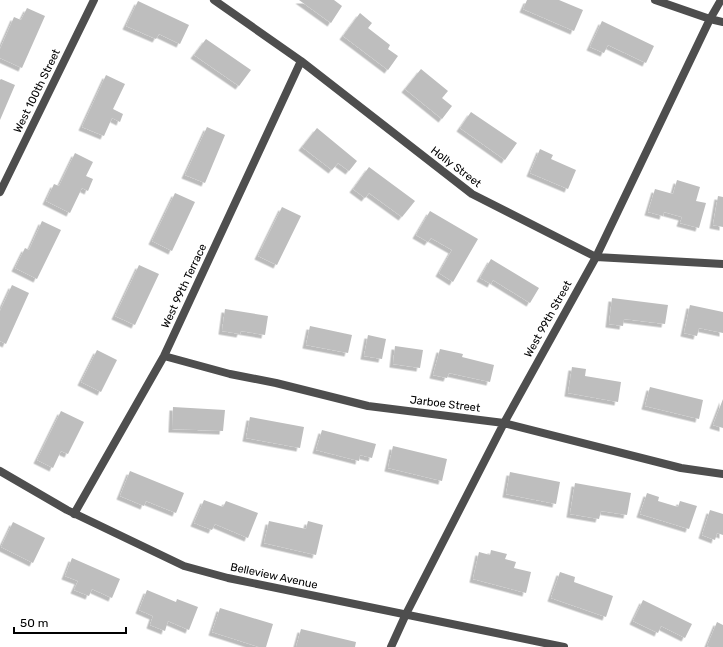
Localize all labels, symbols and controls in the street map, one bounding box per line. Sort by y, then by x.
street label: West 100th Street [11,46,63,135]
street label: Holly Street [428,144,484,191]
street label: West 99th Terrace [159,242,209,330]
street label: West 99th Street [521,278,575,360]
street label: Jarboe Street [409,393,482,415]
street label: Belleview Avenue [229,560,319,592]
scale bar [14,609,126,635]
text: 50 m [20,616,48,630]

